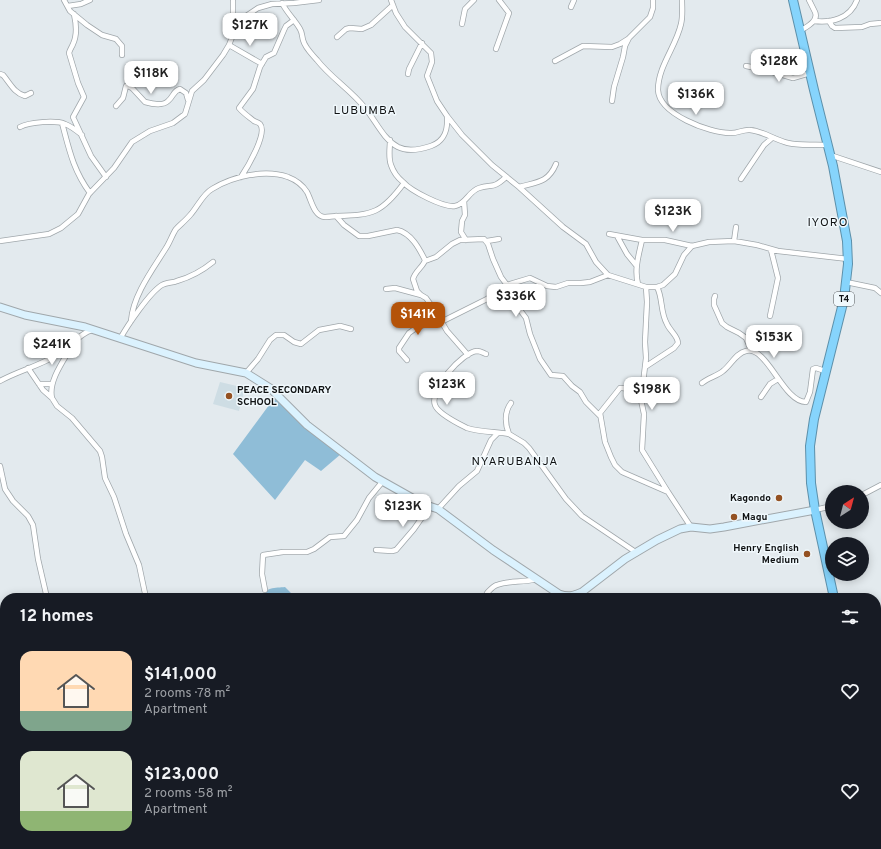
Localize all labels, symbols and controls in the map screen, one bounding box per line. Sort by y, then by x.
pin: $127K [222,13,278,47]
text: $127K [231,18,269,34]
pin: $128K [751,49,807,83]
text: $128K [760,54,798,70]
pin: $118K [123,61,179,95]
text: $118K [133,66,169,82]
pin: $136K [668,82,724,116]
text: $136K [677,87,715,103]
district label: LUBUMBA [333,103,397,119]
pin: $123K [645,199,701,233]
text: $123K [654,204,692,220]
district label: IYORO [807,215,849,231]
pin: $336K [488,284,544,318]
text: $336K [496,289,536,305]
road number: T4 [834,292,854,306]
pin: $141K [390,302,446,336]
text: $141K [400,307,436,323]
pin: $153K [746,325,802,359]
text: $153K [755,330,793,346]
pin: $241K [24,332,80,366]
text: $241K [33,337,71,353]
pin: $123K [419,372,475,406]
text: $123K [428,377,466,393]
pin: $198K [624,377,680,411]
text: $198K [633,382,671,398]
place label: PEACE SECONDARY SCHOOL [237,384,332,409]
marker: PEACE SECONDARY SCHOOL [224,391,234,401]
district label: NYARUBANJA [472,454,558,470]
north arrow [825,485,869,529]
map controls [825,485,869,581]
place label: Kagondo [730,492,771,505]
marker: Kagondo [774,493,784,503]
pin: $123K [375,494,431,528]
text: $123K [384,499,422,515]
place label: Magu [742,511,768,524]
marker: Magu [729,512,739,522]
button: layers [825,537,869,581]
place label: Henry English Medium [733,542,799,567]
marker: Henry English Medium [802,549,812,559]
text: 12 homes [20,606,94,628]
icon: filters [839,606,861,628]
text: $141,000 [144,664,217,686]
icon: home [52,667,100,715]
icon: heart [839,680,861,702]
text: 2 rooms · 78 m² [144,686,230,702]
text: Apartment [144,702,207,718]
text: $123,000 [144,764,219,786]
icon: home [52,767,100,815]
icon: heart [839,780,861,802]
text: 2 rooms · 58 m² [144,786,232,802]
text: Apartment [144,802,207,818]

